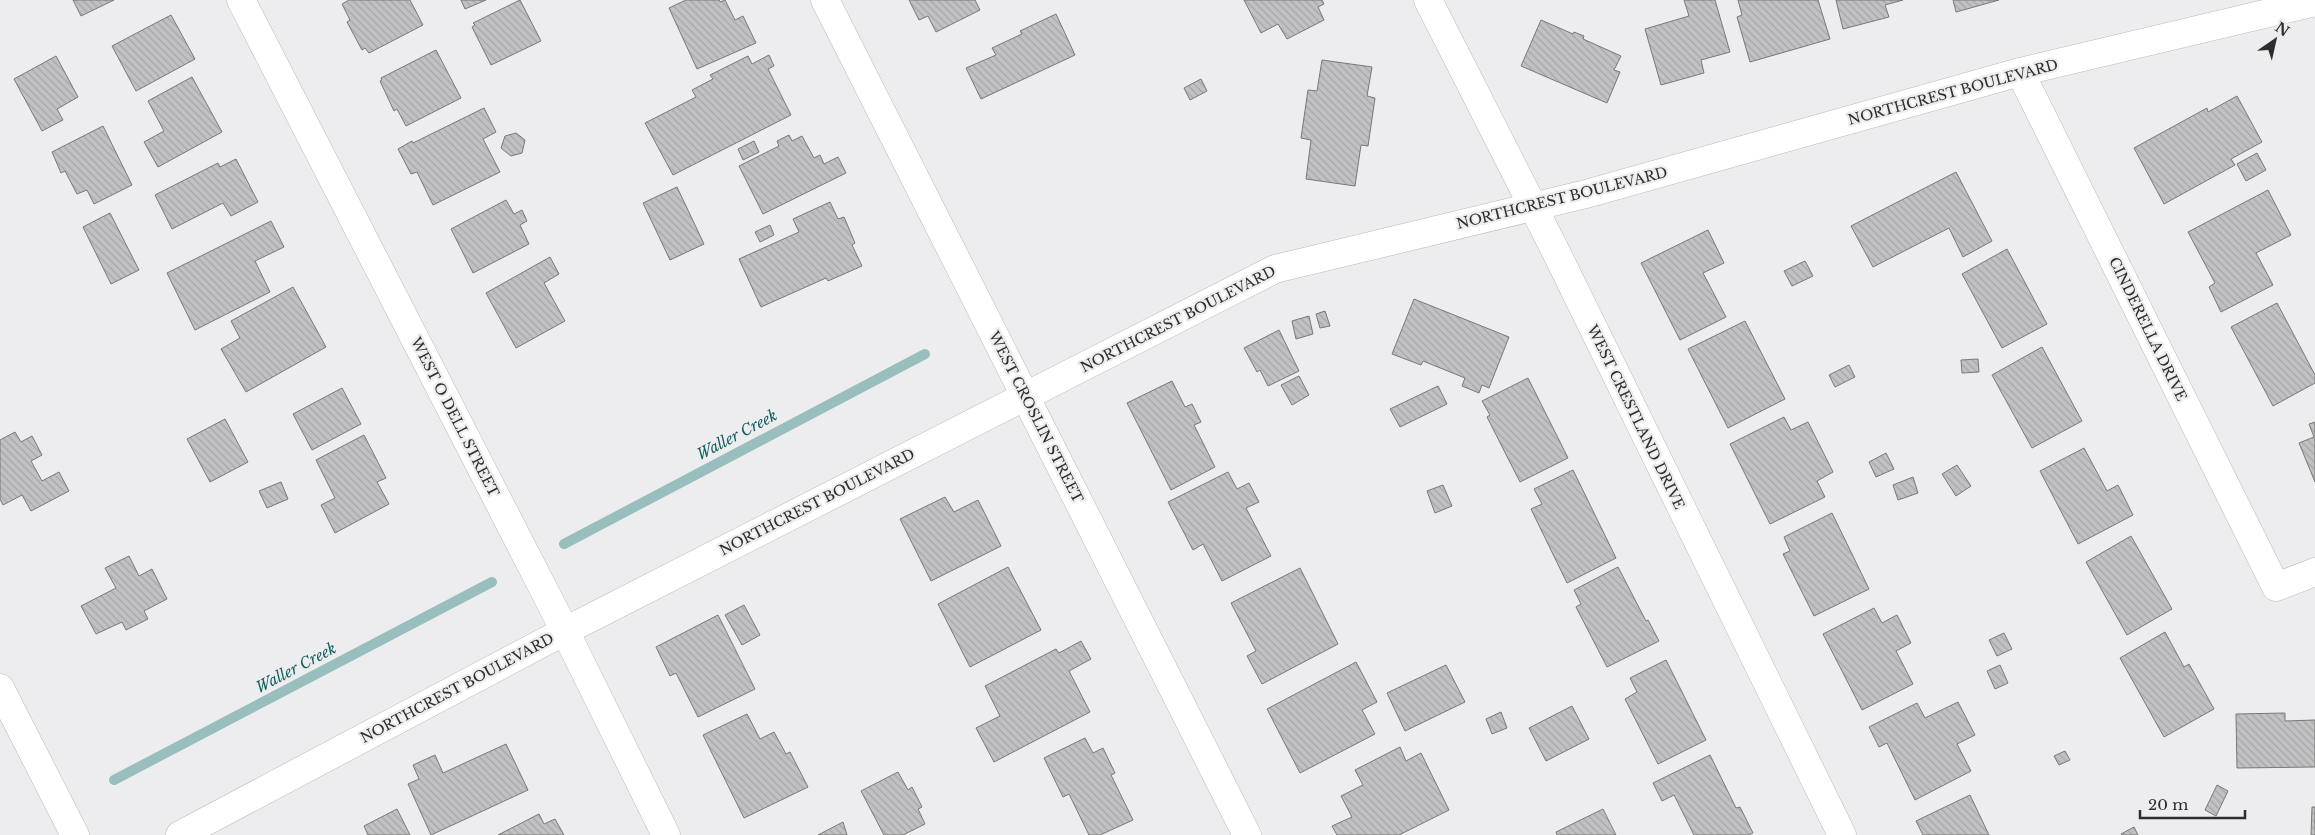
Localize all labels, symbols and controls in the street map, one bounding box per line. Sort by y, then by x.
north arrow [2250,15,2300,65]
text: N [2272,18,2293,40]
street label: NORTHCREST BOULEVARD [1846,55,2060,129]
street label: NORTHCREST BOULEVARD [1455,163,1669,233]
street label: CINDERELLA DRIVE [2105,254,2191,404]
street label: NORTHCREST BOULEVARD [1077,262,1279,376]
street label: WEST CRESTLAND DRIVE [1583,321,1689,512]
street label: WEST CROSLIN STREET [984,327,1087,506]
street label: WEST O DELL STREET [406,333,503,500]
water label: Waller Creek [693,405,780,464]
street label: NORTHCREST BOULEVARD [716,445,918,559]
street label: NORTHCREST BOULEVARD [357,629,557,747]
water label: Waller Creek [252,638,339,697]
scale bar [2140,788,2245,820]
text: 20 m [2148,795,2188,814]

